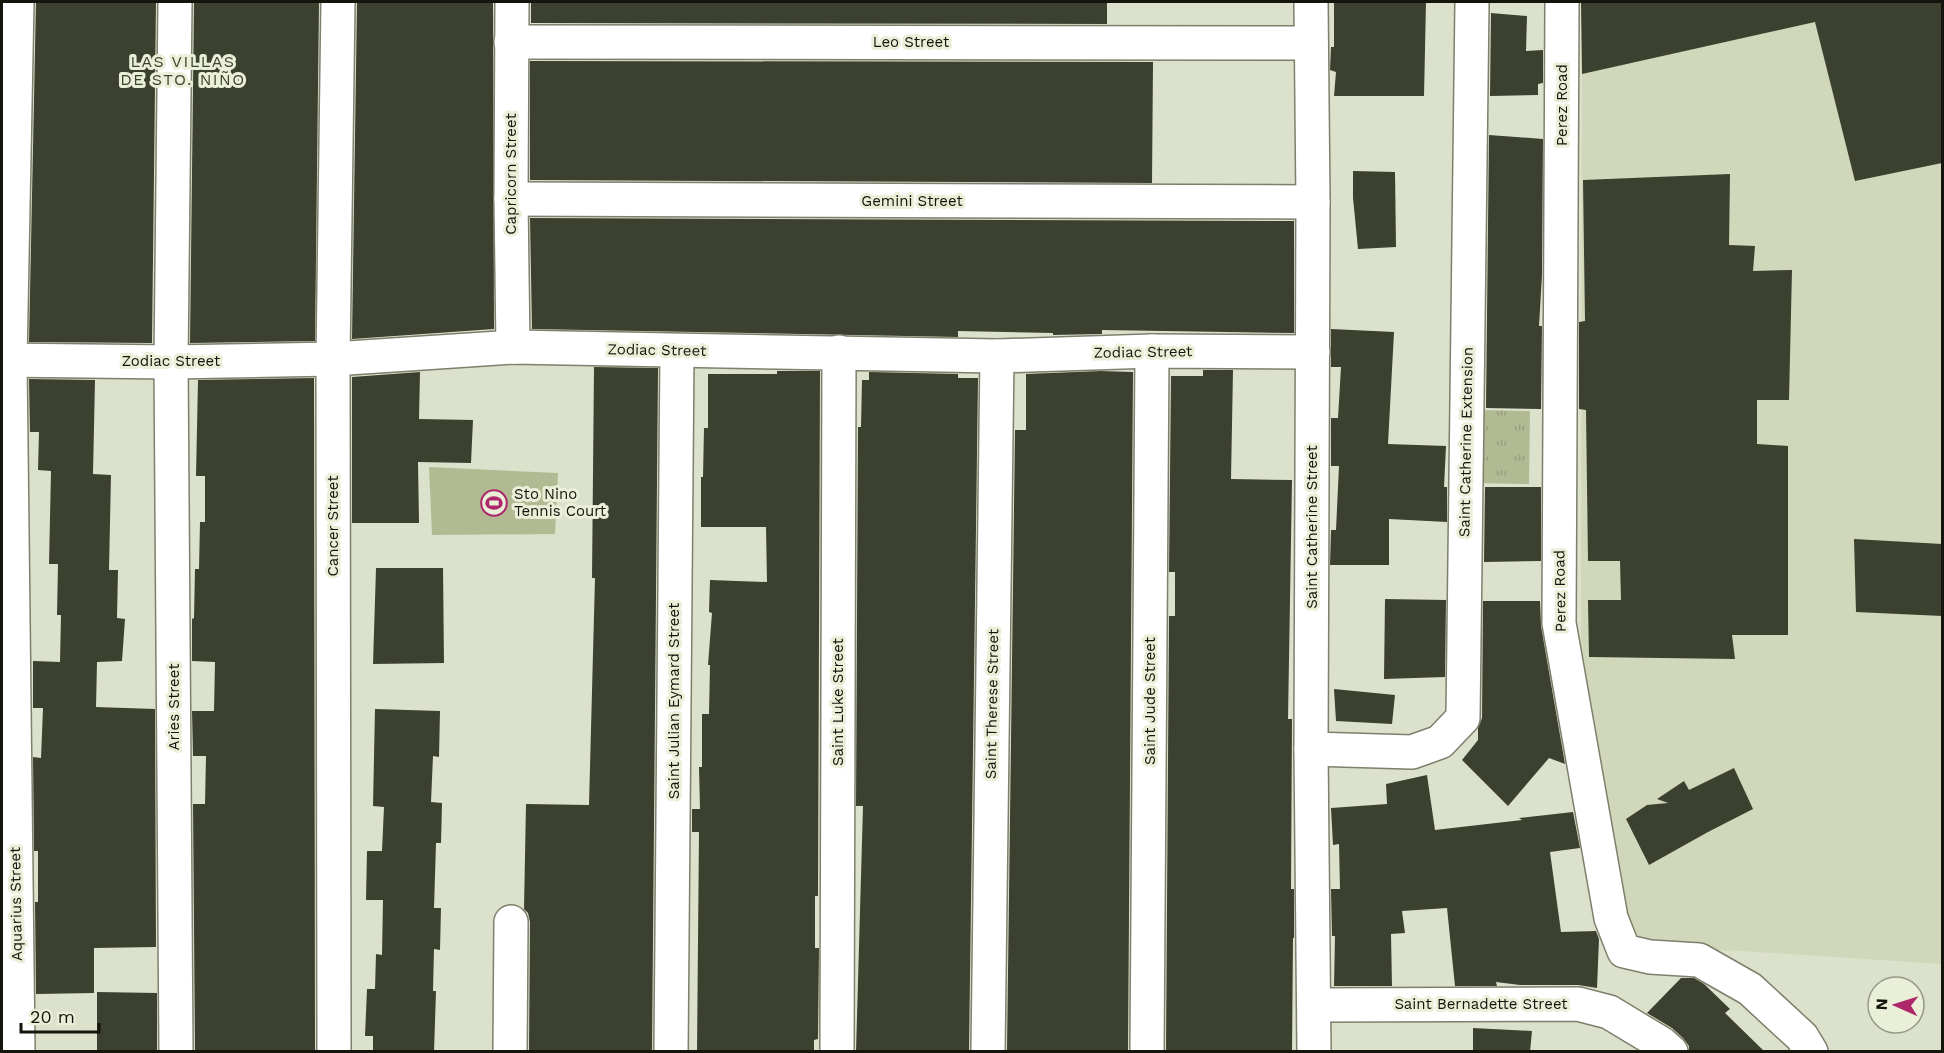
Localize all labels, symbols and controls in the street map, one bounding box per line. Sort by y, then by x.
street label: Leo Street [873,33,950,51]
district label: LAS VILLAS DE STO. NIÑO [120,52,246,89]
street label: Perez Road [1553,64,1571,146]
street label: Capricorn Street [502,113,520,235]
street label: Gemini Street [861,192,963,210]
street label: Zodiac Street [608,340,707,360]
street label: Zodiac Street [1094,342,1193,362]
street label: Saint Catherine Extension [1455,347,1477,537]
street label: Zodiac Street [122,352,221,370]
street label: Saint Catherine Street [1303,445,1321,609]
street label: Cancer Street [324,475,342,577]
place label: Sto Nino Tennis Court [514,485,607,520]
sports icon: Sto Nino Tennis Court [479,488,509,518]
street label: Perez Road [1550,550,1570,632]
street label: Saint Julian Eymard Street [665,602,683,799]
street label: Saint Therese Street [982,628,1002,779]
street label: Saint Jude Street [1141,636,1159,765]
street label: Saint Luke Street [829,637,847,766]
street label: Aries Street [165,663,183,750]
street label: Aquarius Street [6,846,26,961]
north arrow [1866,975,1926,1035]
street label: Saint Bernadette Street [1394,995,1568,1013]
scale bar [21,996,99,1034]
text: N [1872,998,1891,1011]
text: 20 m [30,1006,75,1027]

